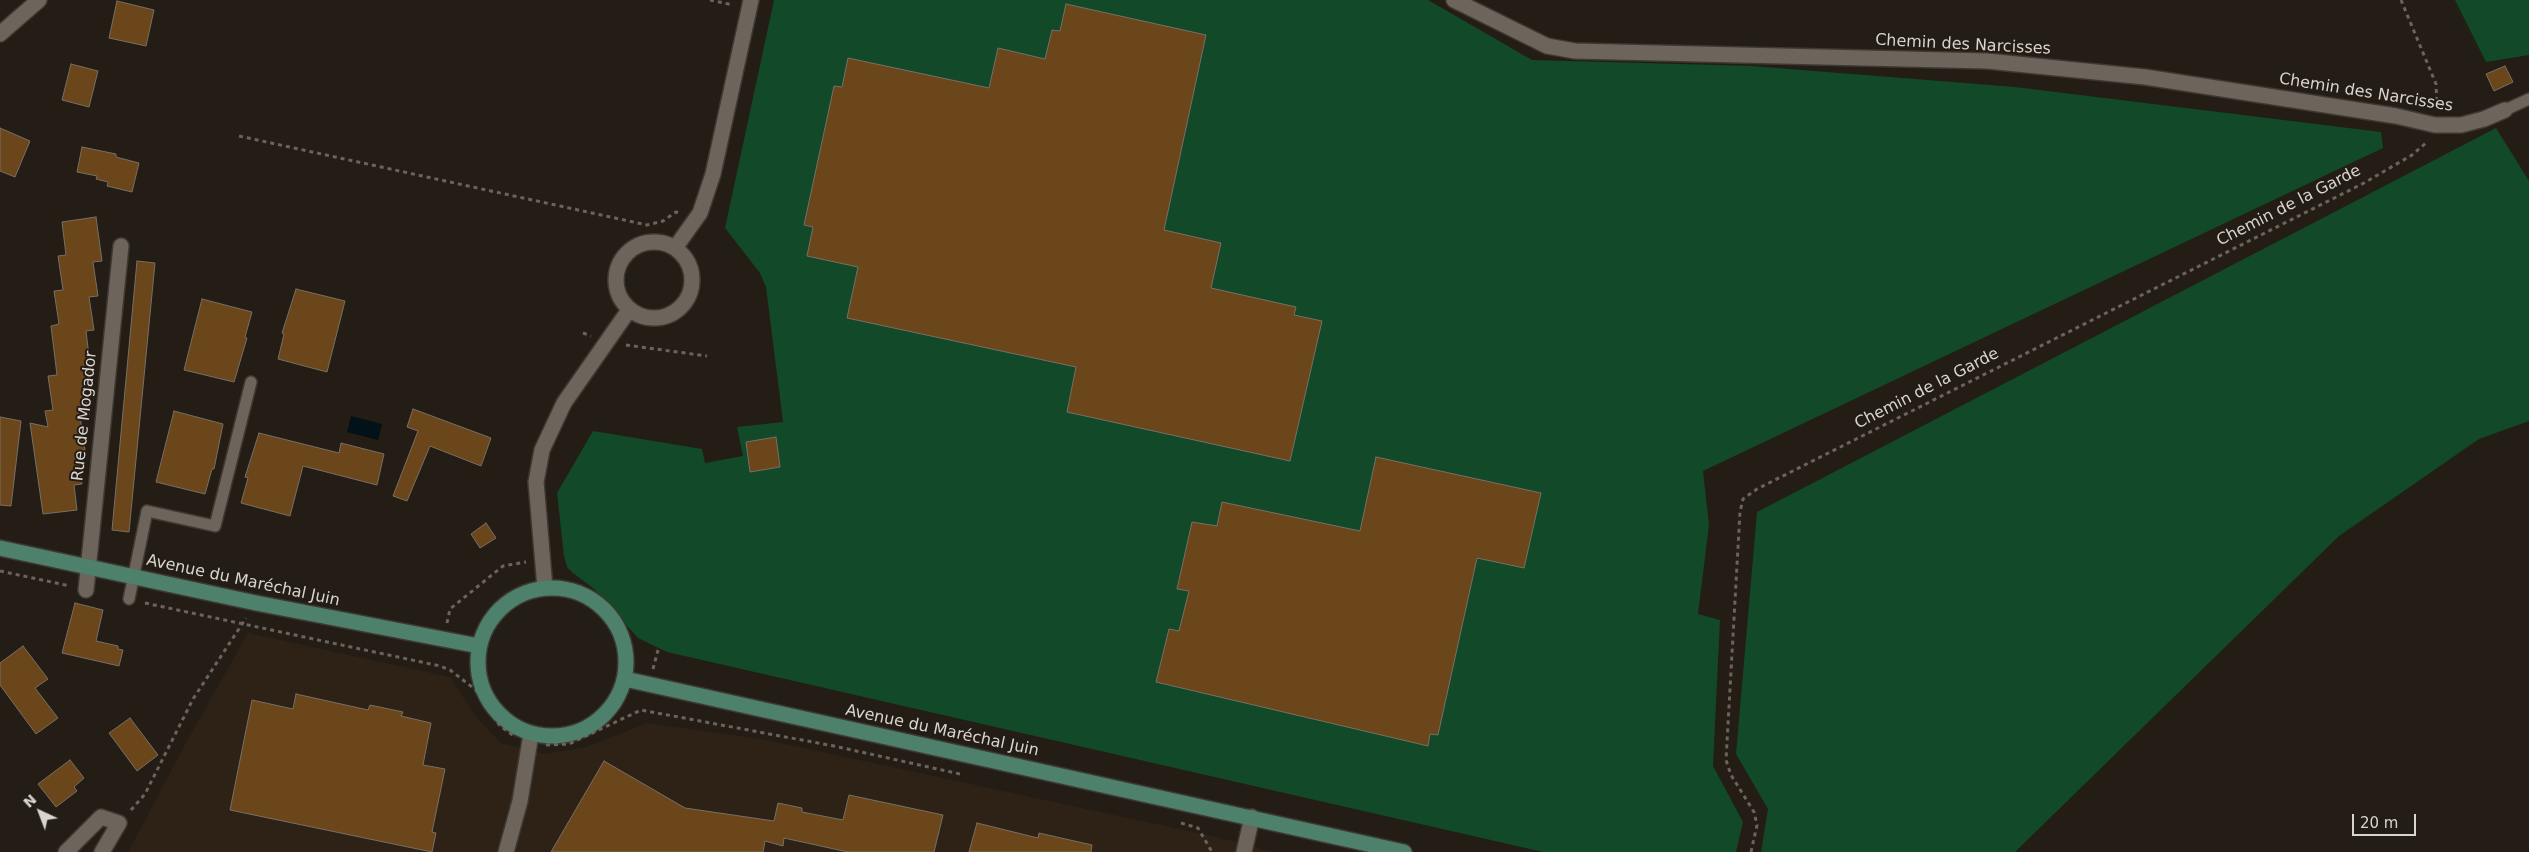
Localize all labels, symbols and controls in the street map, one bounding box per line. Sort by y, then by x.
street label: Chemin des Narcisses [1875,31,2051,59]
street label: Chemin des Narcisses [2278,70,2454,116]
street label: Chemin de la Garde [2214,161,2364,251]
street label: Chemin de la Garde [1852,344,2002,434]
street label: Rue de Mogador [69,350,101,482]
street label: Avenue du Maréchal Juin [145,551,341,611]
street label: Avenue du Maréchal Juin [844,701,1040,761]
north arrow [15,787,65,837]
text: N [20,791,40,811]
scale bar [2354,804,2418,836]
text: 20 m [2360,814,2398,832]

